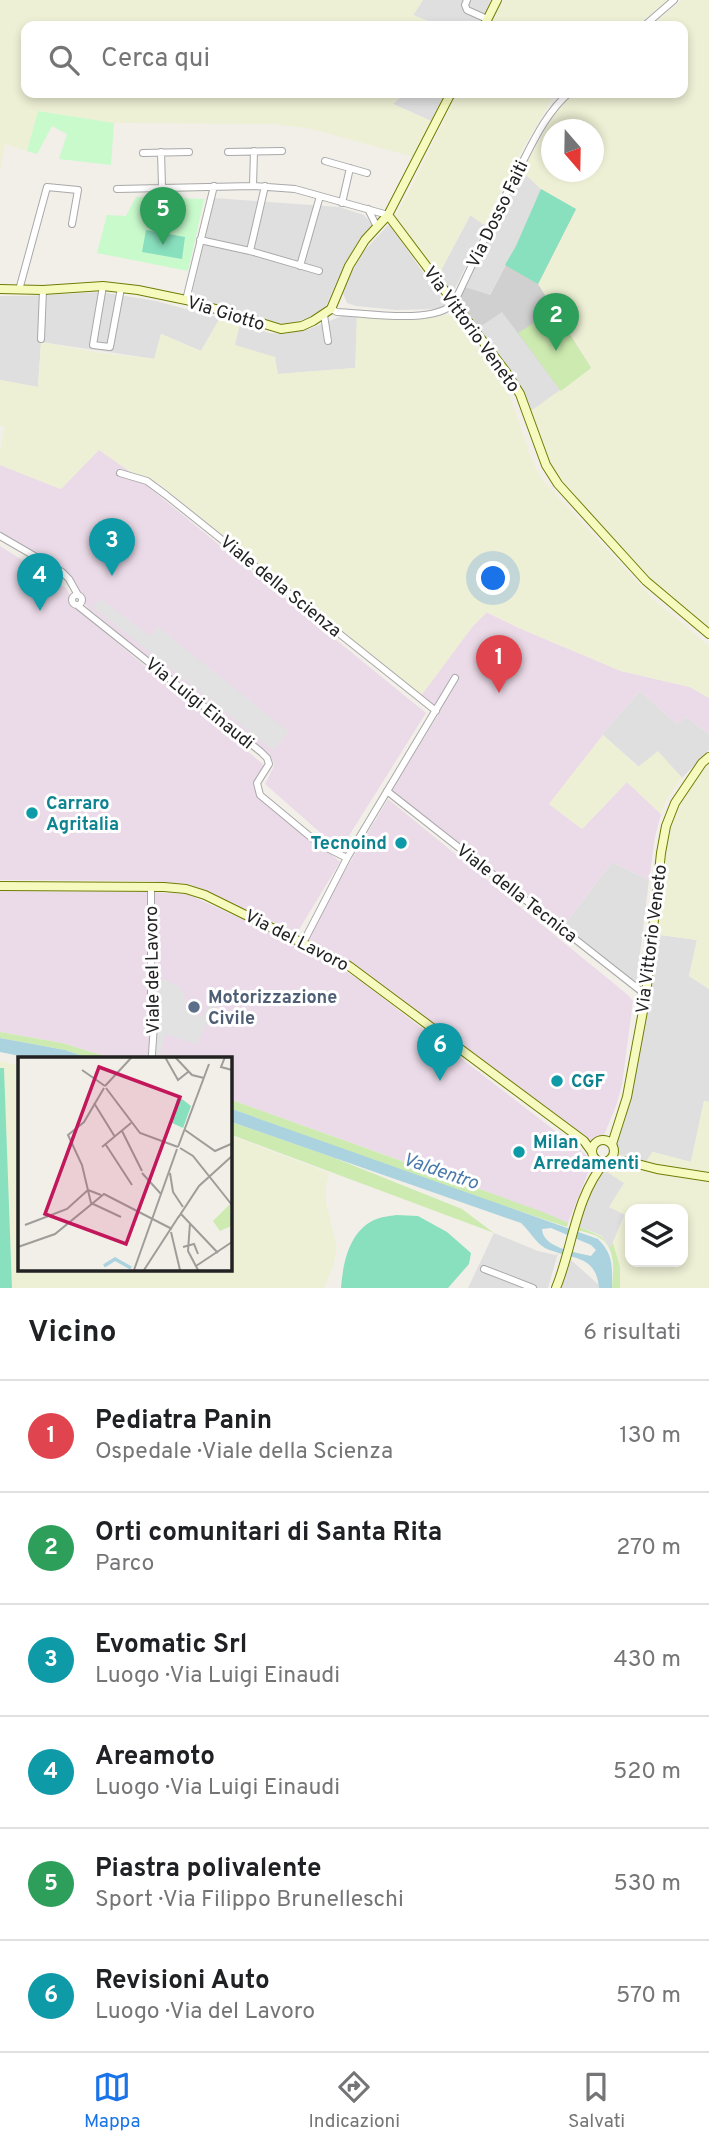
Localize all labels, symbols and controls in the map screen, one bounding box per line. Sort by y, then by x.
search box [21,21,688,98]
icon: search [45,41,83,79]
text: Cerca qui [101,43,210,76]
north arrow [541,119,604,182]
street label: Via Dosso Faiti [462,157,534,272]
pin: 5 [140,187,186,245]
street label: Via Vittorio Veneto [417,262,524,397]
street label: Via Giotto [184,292,267,337]
pin: 2 [533,293,579,351]
pin: 3 [89,518,135,576]
street label: Viale della Scienza [215,531,346,643]
pin: 4 [17,553,63,611]
your location [476,561,510,595]
pin: 1 [476,635,522,693]
street label: Via Luigi Einaudi [140,653,258,755]
place label: Carraro Agritalia [46,793,119,837]
marker: Carraro Agritalia [24,805,40,821]
place label: Tecnoind [311,833,387,856]
marker: Tecnoind [393,835,409,851]
street label: Viale della Tecnica [451,840,581,949]
street label: Via Vittorio Veneto [632,863,673,1015]
street label: Via del Lavoro [240,905,352,977]
street label: Viale del Lavoro [141,906,166,1034]
place label: Motorizzazione Civile [208,987,337,1031]
marker: Motorizzazione Civile [186,999,202,1015]
pin: 6 [417,1023,463,1081]
inset map [18,1057,231,1270]
place label: CGF [571,1071,605,1094]
marker: CGF [549,1073,565,1089]
place label: Milan Arredamenti [533,1132,639,1176]
marker: Milan Arredamenti [511,1144,527,1160]
water label: Valdentro [400,1148,482,1196]
map controls [625,1204,688,1267]
button: layers [625,1204,688,1267]
text: Vicino [28,1315,117,1352]
text: 6 risultati [583,1319,681,1348]
text: Pediatra Panin [95,1405,272,1438]
text: 1 [46,1422,56,1451]
text: 130 m [619,1422,681,1451]
text: Ospedale · Viale della Scienza [95,1438,393,1467]
text: Orti comunitari di Santa Rita [95,1517,442,1550]
text: 2 [44,1534,58,1563]
text: 270 m [616,1534,681,1563]
text: Parco [95,1550,154,1579]
text: Evomatic Srl [95,1629,247,1662]
text: 3 [44,1646,58,1675]
text: 430 m [613,1646,681,1675]
text: Luogo · Via Luigi Einaudi [95,1662,340,1691]
text: Areamoto [95,1741,215,1774]
text: 4 [44,1758,58,1787]
text: 520 m [613,1758,681,1787]
text: Luogo · Via Luigi Einaudi [95,1774,340,1803]
text: Piastra polivalente [95,1853,321,1886]
text: 5 [44,1870,58,1899]
text: 530 m [613,1870,681,1899]
text: Sport · Via Filippo Brunelleschi [95,1886,404,1915]
text: Revisioni Auto [95,1965,270,1998]
text: 6 [44,1982,58,2011]
text: 570 m [616,1982,681,2011]
text: Luogo · Via del Lavoro [95,1998,315,2027]
tab: Mappa [84,2068,141,2134]
tab: Indicazioni [308,2068,400,2134]
tab: Salvati [568,2068,625,2134]

